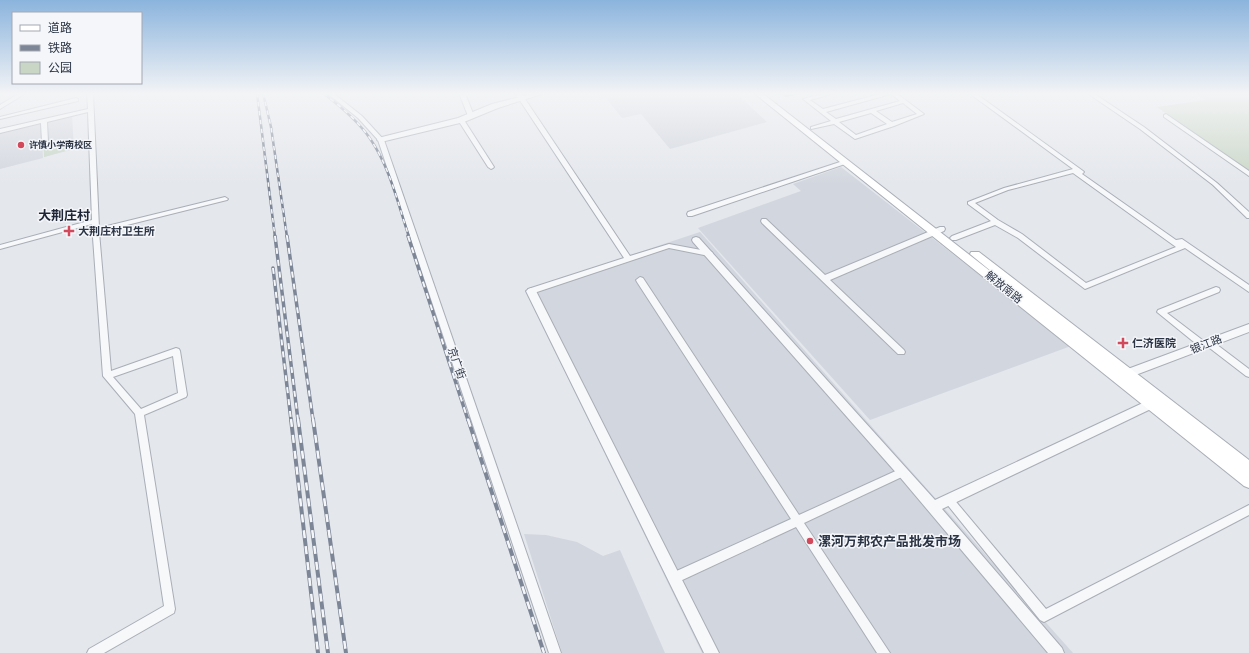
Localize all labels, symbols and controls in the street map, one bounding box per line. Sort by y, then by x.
legend [12,12,142,84]
text: 道路 [48,20,72,36]
text: 铁路 [48,40,72,56]
text: 公园 [48,60,72,76]
place label: 许慎小学南校区 [29,139,92,151]
marker: 许慎小学南校区 [16,140,26,150]
district label: 大荆庄村 [38,207,90,224]
place label: 大荆庄村卫生所 [78,224,155,238]
marker: 大荆庄村卫生所 [63,225,75,237]
street label: 解放南路 [982,268,1026,306]
street label: 银江路 [1188,332,1224,356]
place label: 仁济医院 [1132,336,1176,350]
marker: 仁济医院 [1117,337,1129,349]
street label: 京广街 [445,345,469,381]
place label: 漯河万邦农产品批发市场 [818,533,961,550]
marker: 漯河万邦农产品批发市场 [805,536,815,546]

